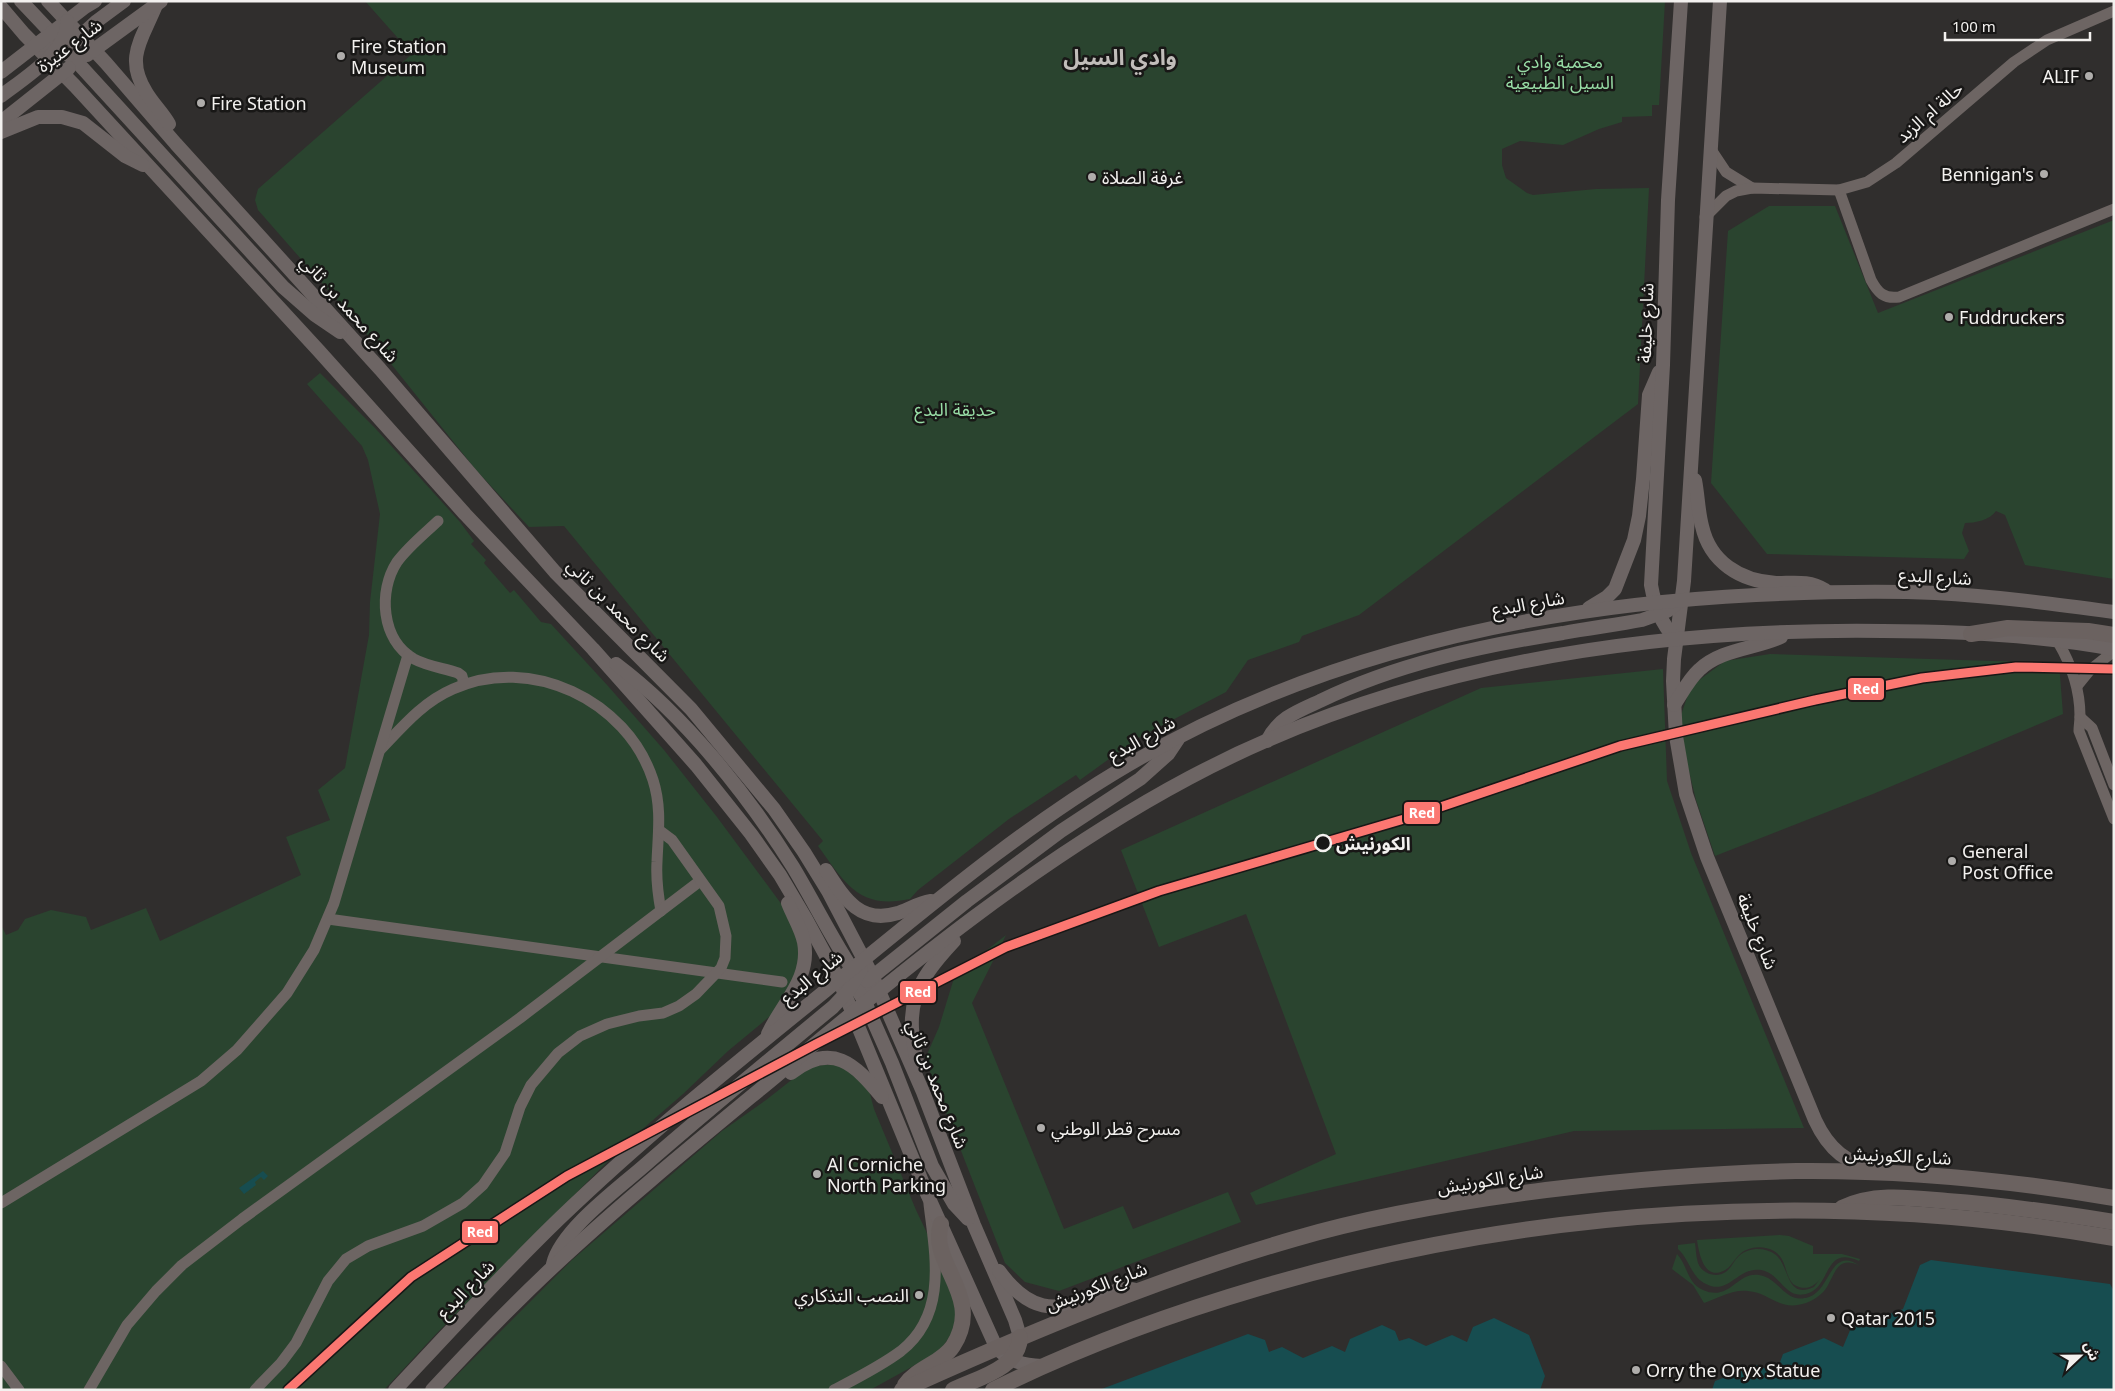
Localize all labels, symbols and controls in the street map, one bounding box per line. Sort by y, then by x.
scale bar [1945,10,2090,42]
street label: شارع عنيزة [32,13,108,80]
text: 100 m [1952,16,1996,36]
place label: Fire Station Museum [351,34,447,79]
district label: وادي السيل [1063,41,1177,75]
park label: محمية وادي السيل الطبيعية [1506,49,1614,94]
marker: Fire Station Museum [335,50,347,62]
place label: ALIF [2043,64,2079,88]
marker: ALIF [2083,70,2095,82]
street label: حالة ام الزبد [1890,76,1970,150]
place label: Fire Station [211,91,307,115]
marker: Fire Station [195,97,207,109]
place label: Bennigan's [1941,162,2034,186]
place label: غرفة الصلاة [1102,165,1183,189]
marker: Bennigan's [2038,168,2050,180]
marker: غرفة الصلاة [1086,171,1098,183]
street label: شارع محمد بن ثاني [293,249,405,369]
street label: شارع خليفة [1632,283,1661,364]
place label: Fuddruckers [1959,305,2065,329]
marker: Fuddruckers [1943,311,1955,323]
park label: حديقة البدع [914,397,996,424]
street label: شارع محمد بن ثاني [560,553,676,669]
street label: شارع البدع [1897,562,1972,593]
street label: شارع البدع [1490,585,1567,624]
line badge: Red [1847,677,1885,701]
text: Red [1853,679,1879,698]
street label: شارع البدع [1103,710,1180,769]
line badge: Red [1403,801,1441,825]
text: Red [1409,803,1435,822]
place label: الكورنيش [1336,831,1411,855]
marker: الكورنيش [1314,834,1332,852]
place label: General Post Office [1962,839,2053,884]
marker: General Post Office [1946,855,1958,867]
street label: شارع خليفة [1729,889,1784,974]
street label: شارع البدع [775,945,849,1012]
line badge: Red [899,980,937,1004]
text: Red [905,982,931,1001]
street label: شارع محمد بن ثاني [898,1016,975,1153]
place label: مسرح قطر الوطني [1051,1116,1181,1142]
marker: مسرح قطر الوطني [1035,1122,1047,1134]
street label: شارع الكورنيش [1844,1140,1952,1173]
place label: Al Corniche North Parking [827,1152,946,1197]
street label: شارع الكورنيش [1435,1159,1545,1202]
marker: Al Corniche North Parking [811,1168,823,1180]
line badge: Red [461,1220,499,1244]
text: Red [467,1222,493,1241]
street label: شارع البدع [431,1254,501,1326]
street label: شارع الكورنيش [1042,1256,1151,1319]
place label: النصب التذكاري [794,1283,909,1309]
marker: النصب التذكاري [913,1289,925,1301]
place label: Qatar 2015 [1841,1306,1935,1330]
marker: Qatar 2015 [1825,1312,1837,1324]
north arrow [2055,1331,2105,1381]
text: ش [2080,1338,2105,1363]
place label: Orry the Oryx Statue [1646,1358,1820,1382]
marker: Orry the Oryx Statue [1630,1364,1642,1376]

